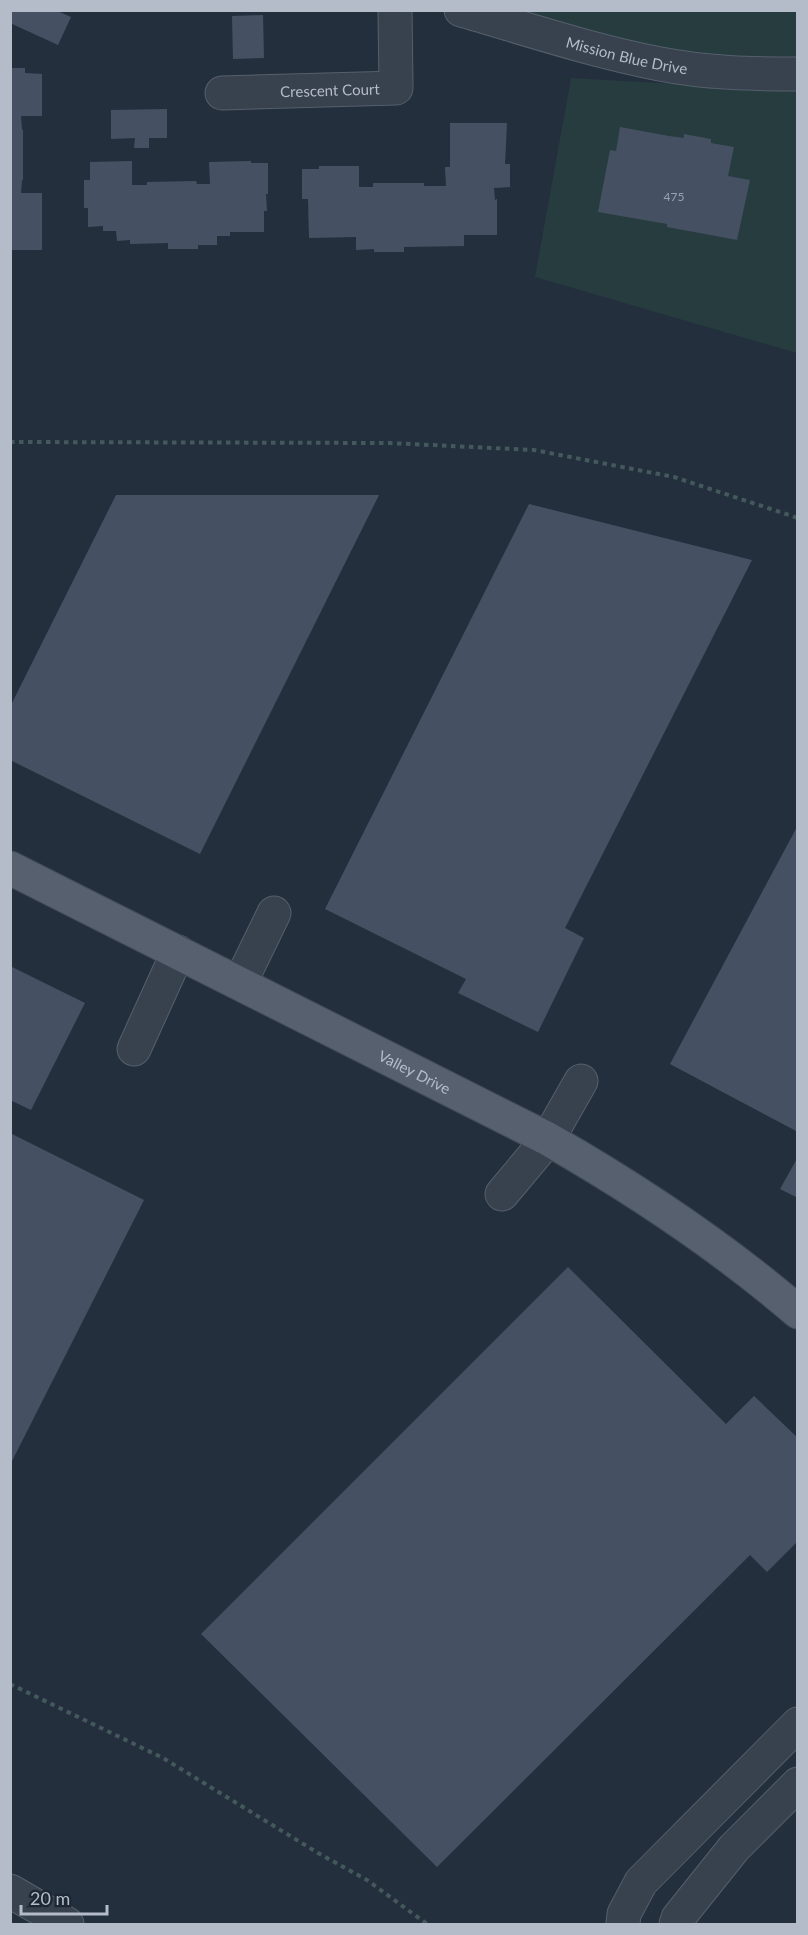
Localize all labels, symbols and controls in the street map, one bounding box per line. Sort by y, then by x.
street label: Mission Blue Drive [564,32,689,77]
street label: Crescent Court [280,79,381,100]
house number: 475 [664,189,684,204]
street label: Valley Drive [376,1046,454,1097]
scale bar [21,1878,106,1916]
text: 20 m [30,1887,70,1909]

